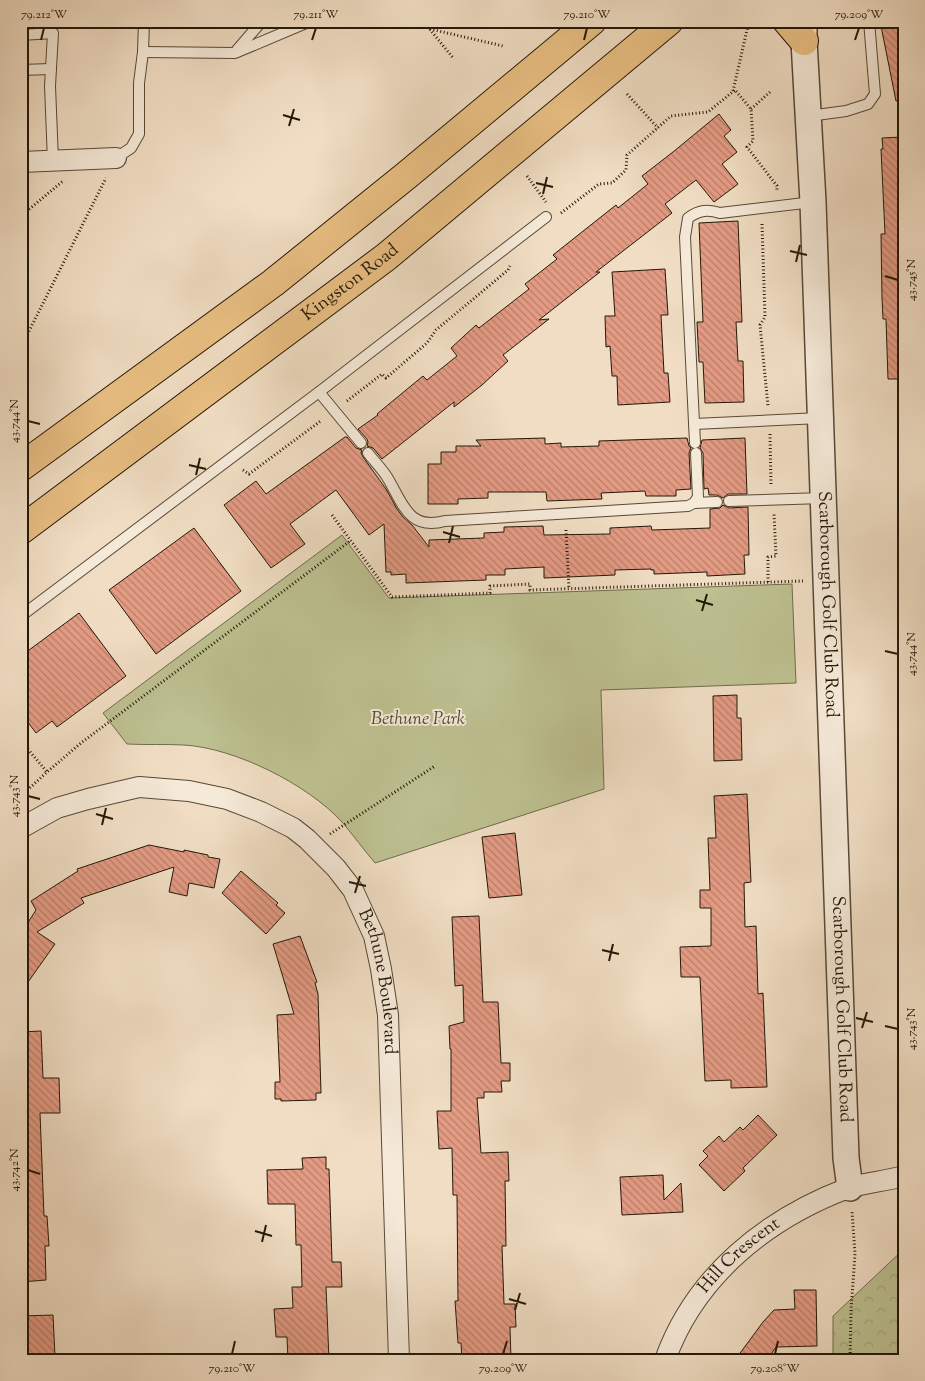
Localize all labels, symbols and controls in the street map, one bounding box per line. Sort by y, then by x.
text: 79.212°W [21,6,68,24]
text: 79.211°W [294,6,339,24]
text: 79.210°W [564,6,611,24]
text: 79.209°W [835,6,884,24]
street label: Kingston Road [297,238,405,328]
text: 43.745°N [903,259,921,301]
text: 43.744°N [6,399,24,443]
street label: Scarborough Golf Club Road [810,491,844,718]
text: 43.744°N [903,632,921,676]
park label: Bethune Park [371,707,465,733]
text: 43.743°N [6,774,24,817]
street label: Scarborough Golf Club Road [824,895,858,1123]
street label: Bethune Boulevard [350,905,402,1055]
text: 43.743°N [903,1007,921,1050]
text: 43.742°N [6,1148,24,1192]
street label: Hill Crescent [692,1212,786,1299]
text: 79.210°W [209,1360,256,1378]
text: 79.209°W [479,1360,528,1378]
text: 79.208°W [750,1360,800,1378]

